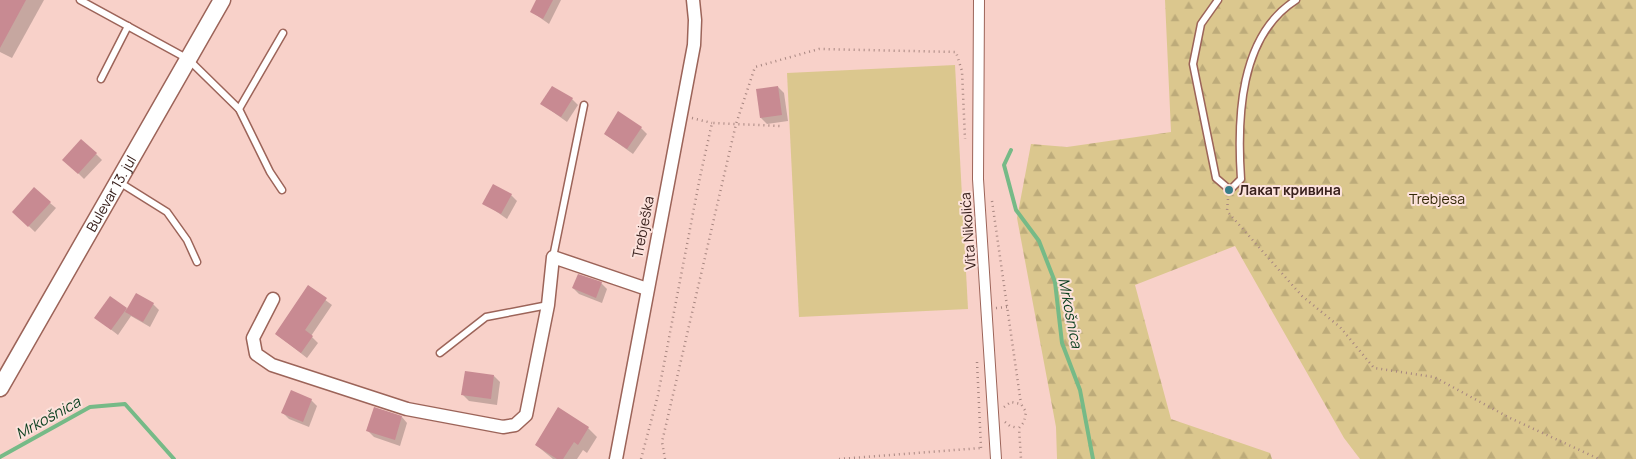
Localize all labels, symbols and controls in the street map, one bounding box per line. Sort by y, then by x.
street label: Bulevar 13. jul [81,152,140,235]
place label: Лакат кривина [1239,180,1341,199]
marker: Лакат кривина [1223,184,1235,196]
park label: Trebjesa [1409,189,1465,208]
street label: Vita Nikolića [955,192,980,270]
street label: Trebješka [627,194,658,260]
water label: Mrkošnica [1053,276,1088,350]
water label: Mrkošnica [12,391,84,444]

